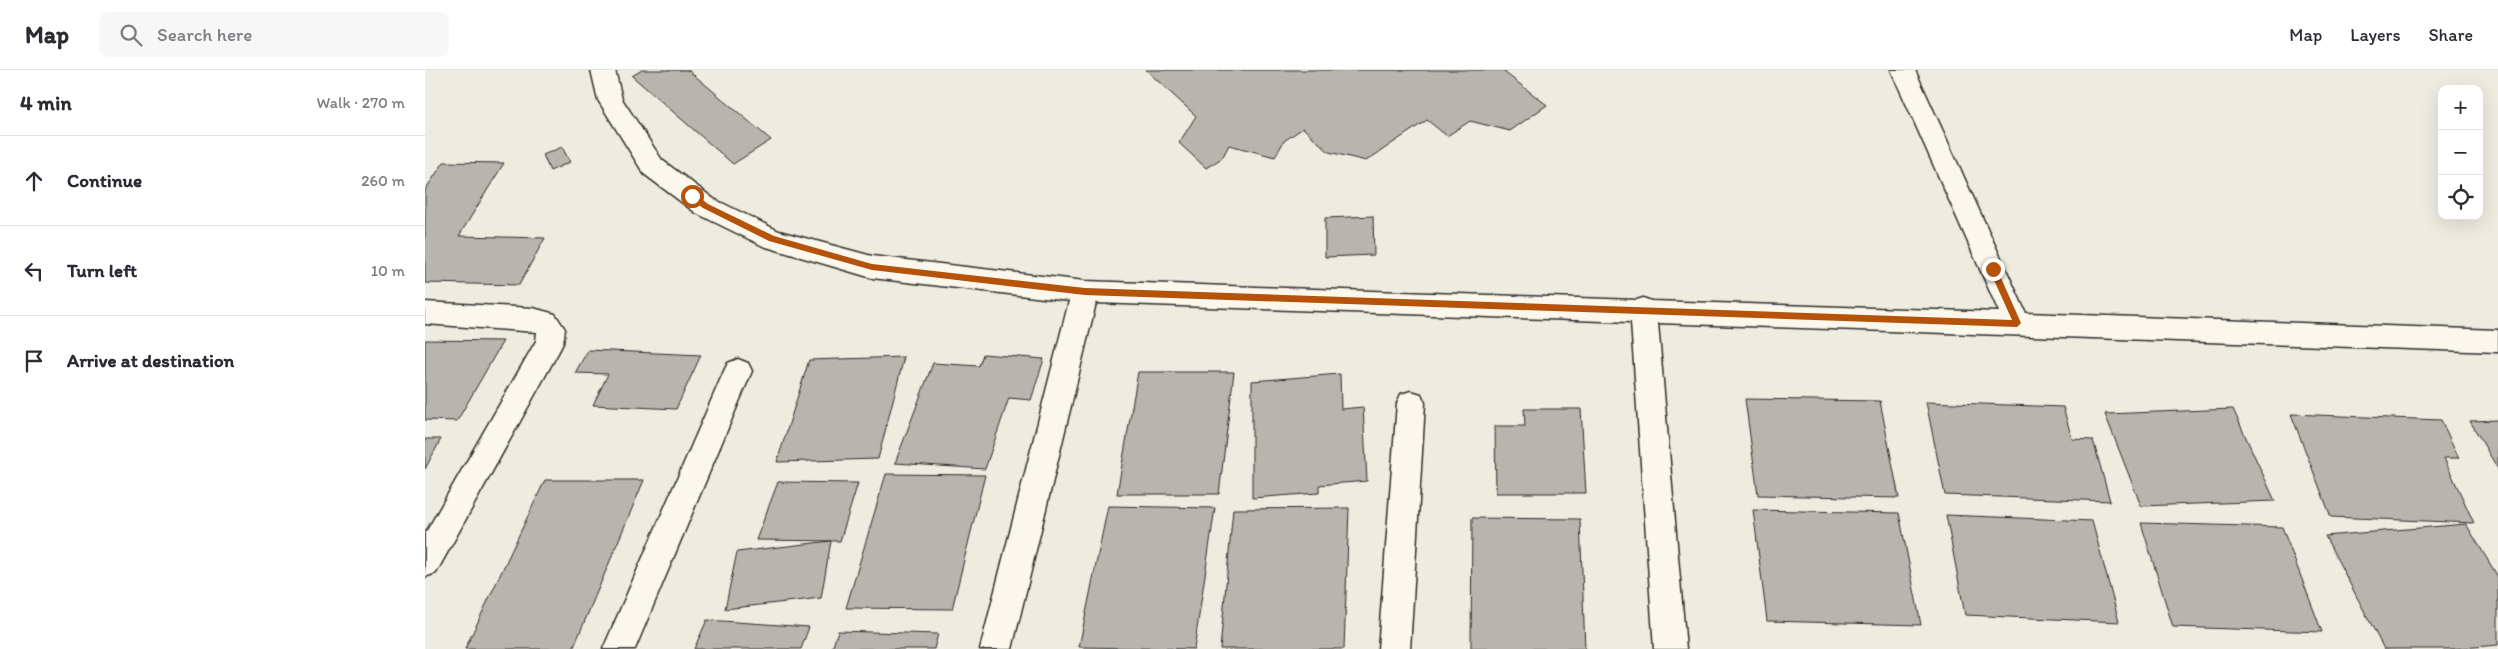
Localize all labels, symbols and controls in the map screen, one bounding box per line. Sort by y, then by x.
search box [99,12,449,57]
text: Map [25,20,69,49]
icon: search [117,21,145,49]
text: Search here [157,23,252,46]
text: Map [2289,24,2322,46]
text: Layers [2350,24,2400,46]
text: Share [2428,24,2473,46]
map controls [2438,85,2483,220]
button: + [2438,85,2483,130]
text: 4 min [20,90,72,115]
text: Walk · 270 m [317,93,405,112]
button: − [2438,130,2483,175]
icon: ahead [20,167,48,195]
text: Continue [67,169,142,192]
text: 260 m [361,171,405,190]
button: locate [2438,175,2483,220]
route start [681,185,704,208]
icon: left [20,257,48,285]
route end [1982,258,2005,281]
text: Turn left [67,259,137,282]
text: 10 m [371,261,405,280]
icon: arrive [20,347,48,375]
text: Arrive at destination [67,349,234,372]

